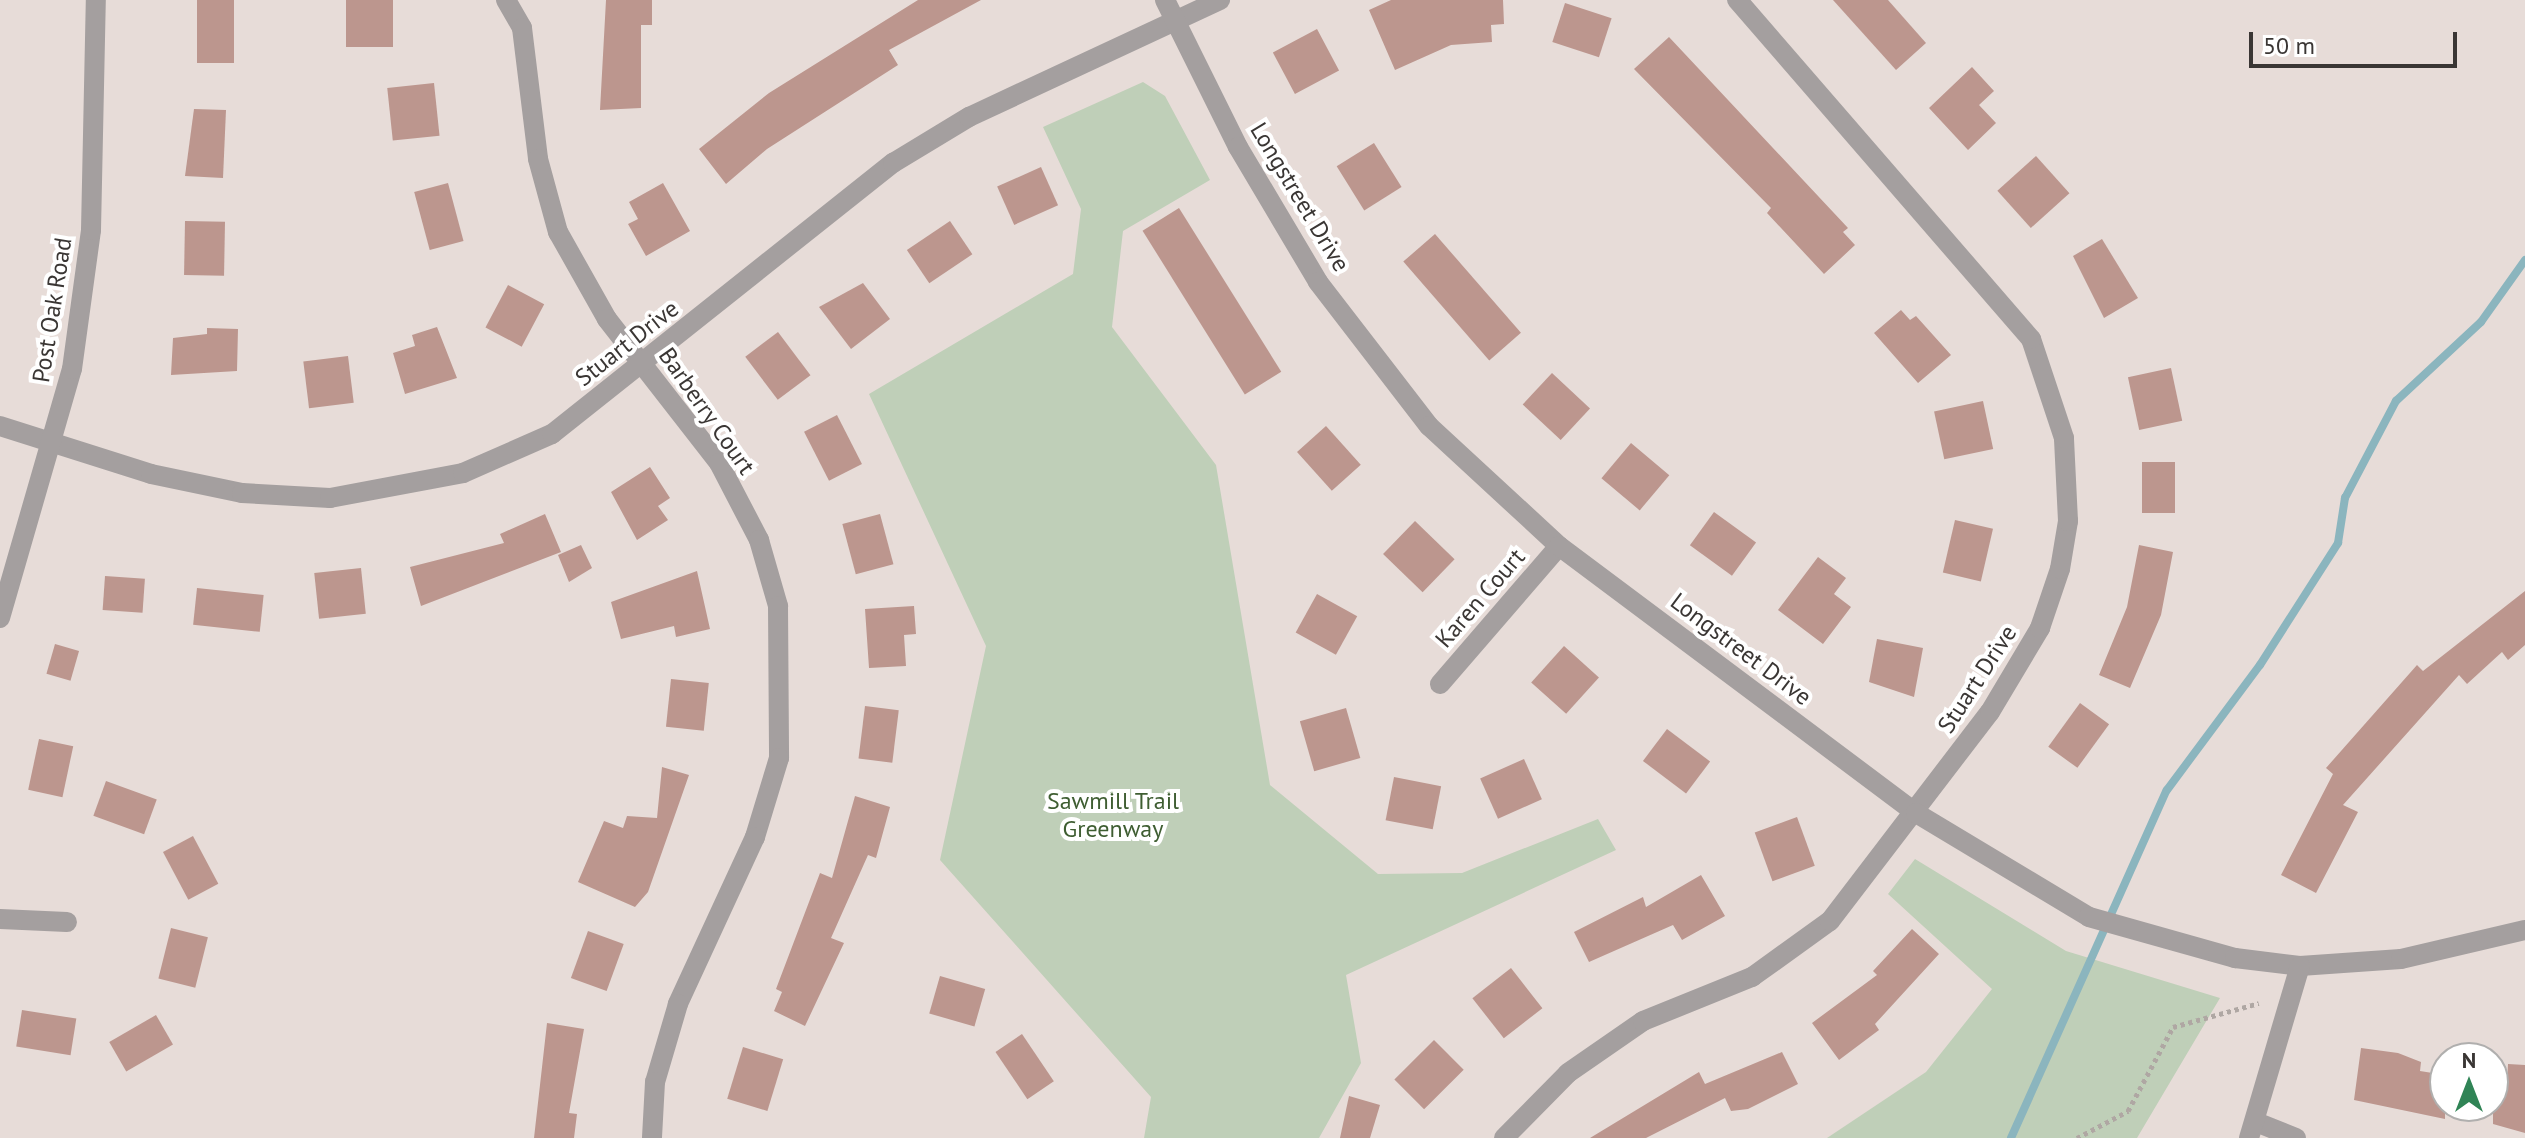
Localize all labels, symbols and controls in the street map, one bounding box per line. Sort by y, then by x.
scale bar [2253,16,2461,66]
text: 50 m [2263,30,2315,61]
street label: Longstreet Drive [1244,117,1356,277]
street label: Post Oak Road [26,235,78,385]
street label: Stuart Drive [570,294,684,392]
street label: Barberry Court [653,342,761,480]
street label: Karen Court [1429,543,1531,653]
street label: Longstreet Drive [1665,587,1817,711]
street label: Stuart Drive [1931,620,2023,738]
park label: Sawmill Trail Greenway [1047,787,1179,843]
north arrow [2429,1042,2509,1122]
text: N [2462,1046,2476,1074]

